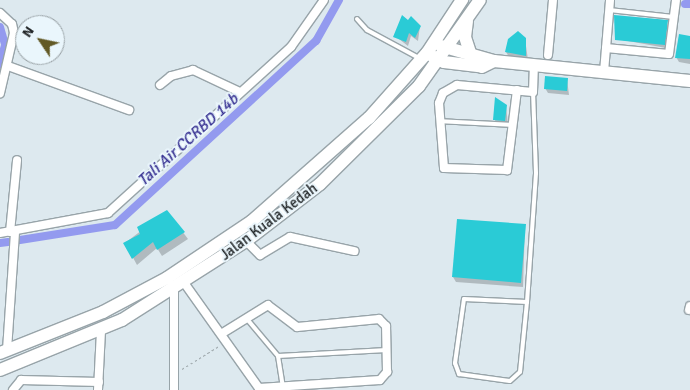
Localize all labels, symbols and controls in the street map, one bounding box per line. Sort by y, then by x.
north arrow [15,15,65,65]
text: N [18,23,38,41]
water label: Tali Air CCRBD 14b [134,90,242,190]
street label: Jalan Kuala Kedah [217,180,321,264]

